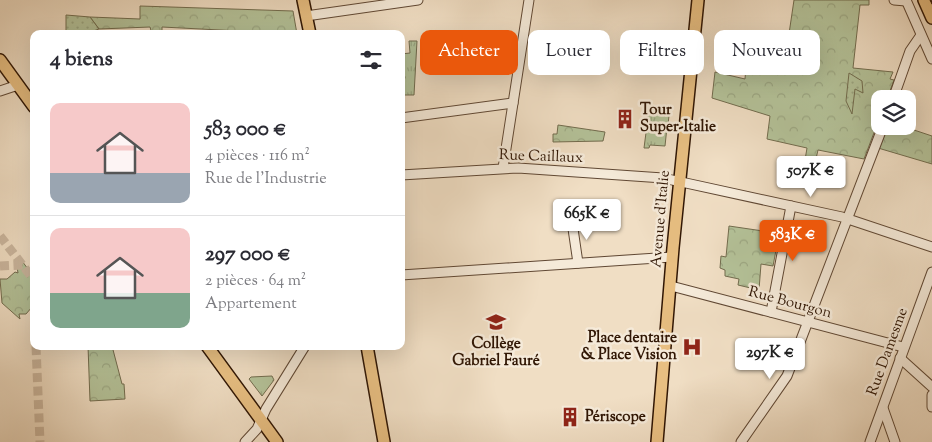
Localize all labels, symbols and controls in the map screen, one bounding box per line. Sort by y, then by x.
chip: Acheter [420,30,518,75]
chip: Louer [528,30,610,75]
chip: Filtres [620,30,704,75]
chip: Nouveau [714,30,820,75]
text: 4 biens [50,45,113,75]
icon: filters [357,46,385,74]
map controls [871,90,916,135]
button: layers [871,90,916,135]
place label: Tour Super-Italie [640,100,716,138]
building icon: Tour Super-Italie [614,108,636,130]
text: 583 000 € [205,115,286,145]
icon: home [90,123,150,183]
text: 4 pièces · 116 m² [205,145,310,168]
street label: Rue Caillaux [499,145,583,169]
pin: 507K € [770,156,852,198]
text: 507K € [788,160,834,183]
text: Rue de l'Industrie [205,168,327,191]
street label: Avenue d'Italie [646,169,676,269]
pin: 665K € [546,198,628,241]
text: 665K € [564,203,610,226]
pin: 583K € [752,220,834,262]
text: 583K € [771,224,815,247]
text: 297 000 € [205,240,291,270]
icon: home [90,248,150,308]
text: 2 pièces · 64 m² [205,270,306,293]
street label: Rue Bourgon [746,282,834,324]
text: Appartement [205,293,297,316]
street label: Rue Damesme [862,305,914,399]
school or university icon: Collège Gabriel Fauré [485,311,507,333]
place label: Place dentaire & Place Vision [581,328,677,366]
place label: Collège Gabriel Fauré [452,334,540,372]
hospital icon: Place dentaire & Place Vision [681,336,703,358]
pin: 297K € [729,338,811,380]
text: 297K € [746,342,794,365]
building icon: Périscope [559,406,581,428]
place label: Périscope [585,407,646,428]

